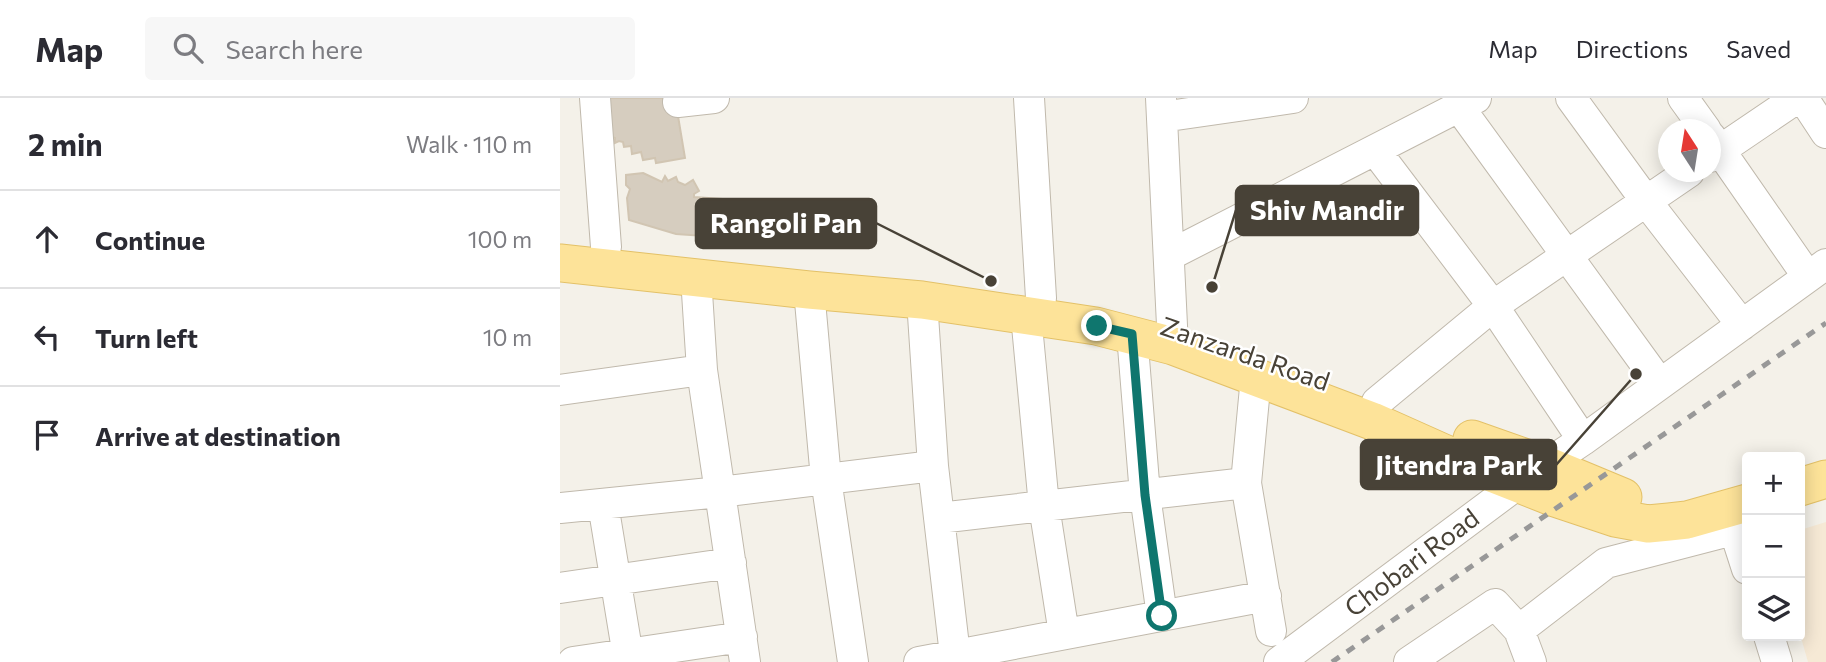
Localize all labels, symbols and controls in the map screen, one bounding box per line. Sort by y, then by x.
search box [145,17,635,80]
text: Map [35,28,103,69]
icon: search [169,29,207,67]
text: Search here [225,33,363,64]
text: Map [1488,34,1538,63]
text: Directions [1576,34,1688,63]
text: Saved [1726,34,1791,63]
north arrow [1658,119,1721,182]
text: 2 min [28,125,103,162]
text: Walk · 110 m [406,130,532,158]
callout: Shiv Mandir [1236,186,1418,235]
text: Shiv Mandir [1250,192,1405,226]
callout: Rangoli Pan [696,199,876,248]
text: Rangoli Pan [710,205,862,239]
icon: ahead [28,220,66,258]
text: Continue [95,224,205,255]
text: 100 m [468,225,532,253]
street label: Zanzarda Road [1157,309,1334,396]
route end [1081,310,1112,341]
icon: left [28,318,66,356]
text: Turn left [95,322,198,353]
text: 10 m [483,323,532,351]
icon: arrive [28,416,66,454]
text: Arrive at destination [95,420,341,451]
callout: Jitendra Park [1361,440,1556,489]
text: Jitendra Park [1375,447,1543,481]
map controls [1742,452,1805,641]
button: + [1742,452,1805,515]
street label: Chobari Road [1338,501,1484,622]
button: − [1742,515,1805,578]
button: layers [1742,578,1805,641]
route start [1146,600,1177,631]

